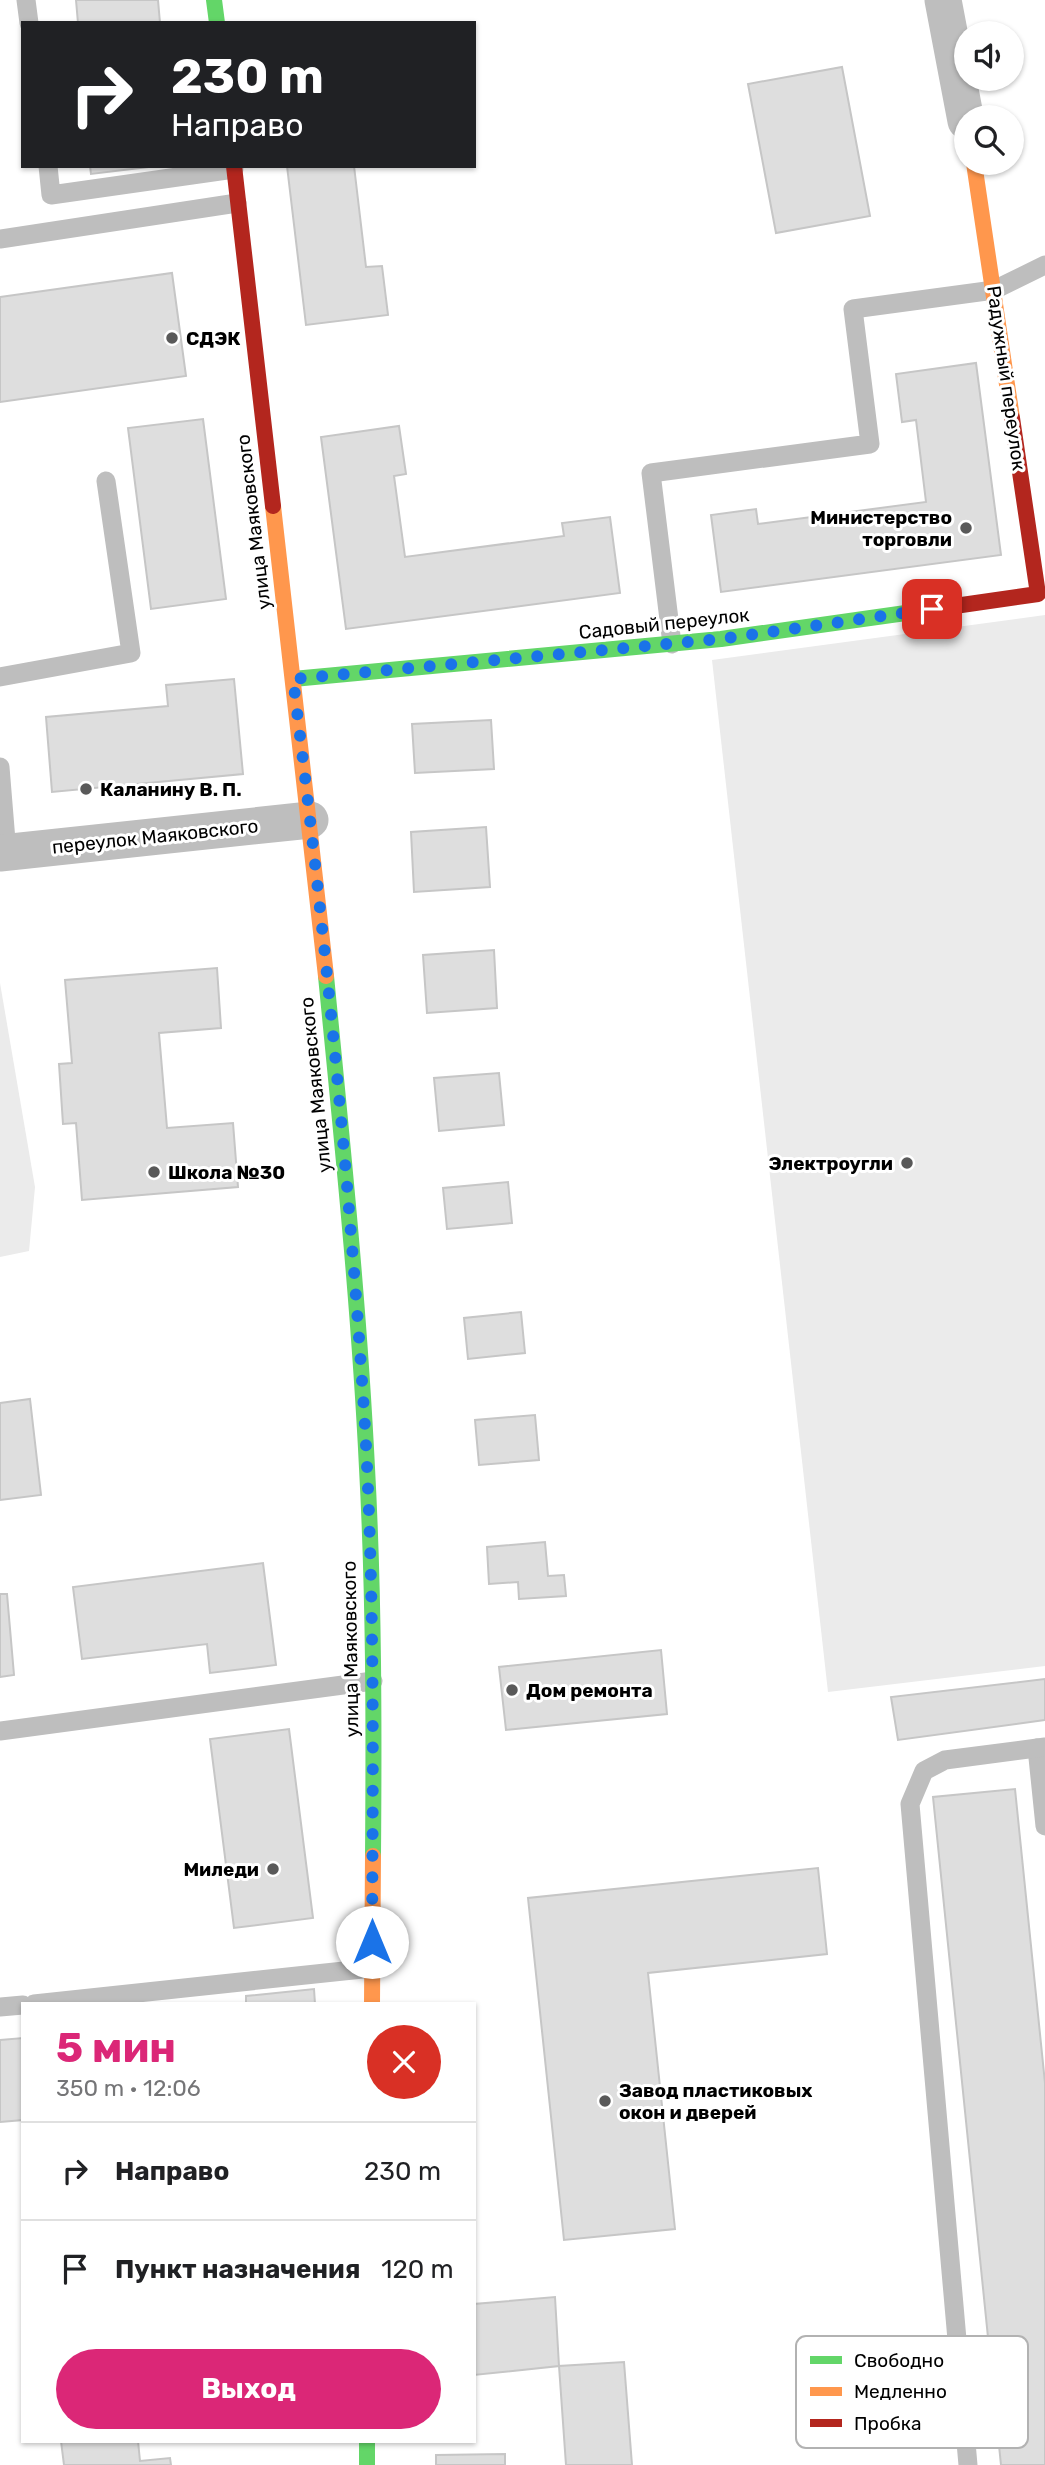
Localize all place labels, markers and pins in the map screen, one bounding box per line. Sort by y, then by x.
place label: СДЭК [186,327,241,350]
marker: СДЭК [164,330,180,346]
place label: Министерство торговли [810,506,952,551]
marker: Министерство торговли [958,520,974,536]
pin [902,579,962,639]
place label: Каланину В. П. [100,778,242,801]
marker: Каланину В. П. [78,781,94,797]
place label: Электроугли [768,1152,893,1175]
marker: Электроугли [899,1155,915,1171]
place label: Школа №30 [168,1161,285,1184]
marker: Школа №30 [146,1164,162,1180]
place label: Дом ремонта [526,1679,653,1702]
marker: Дом ремонта [504,1682,520,1698]
place label: Миледи [183,1858,259,1881]
marker: Миледи [265,1861,281,1877]
place label: Завод пластиковых окон и дверей [619,2079,812,2124]
marker: Завод пластиковых окон и дверей [597,2093,613,2109]

